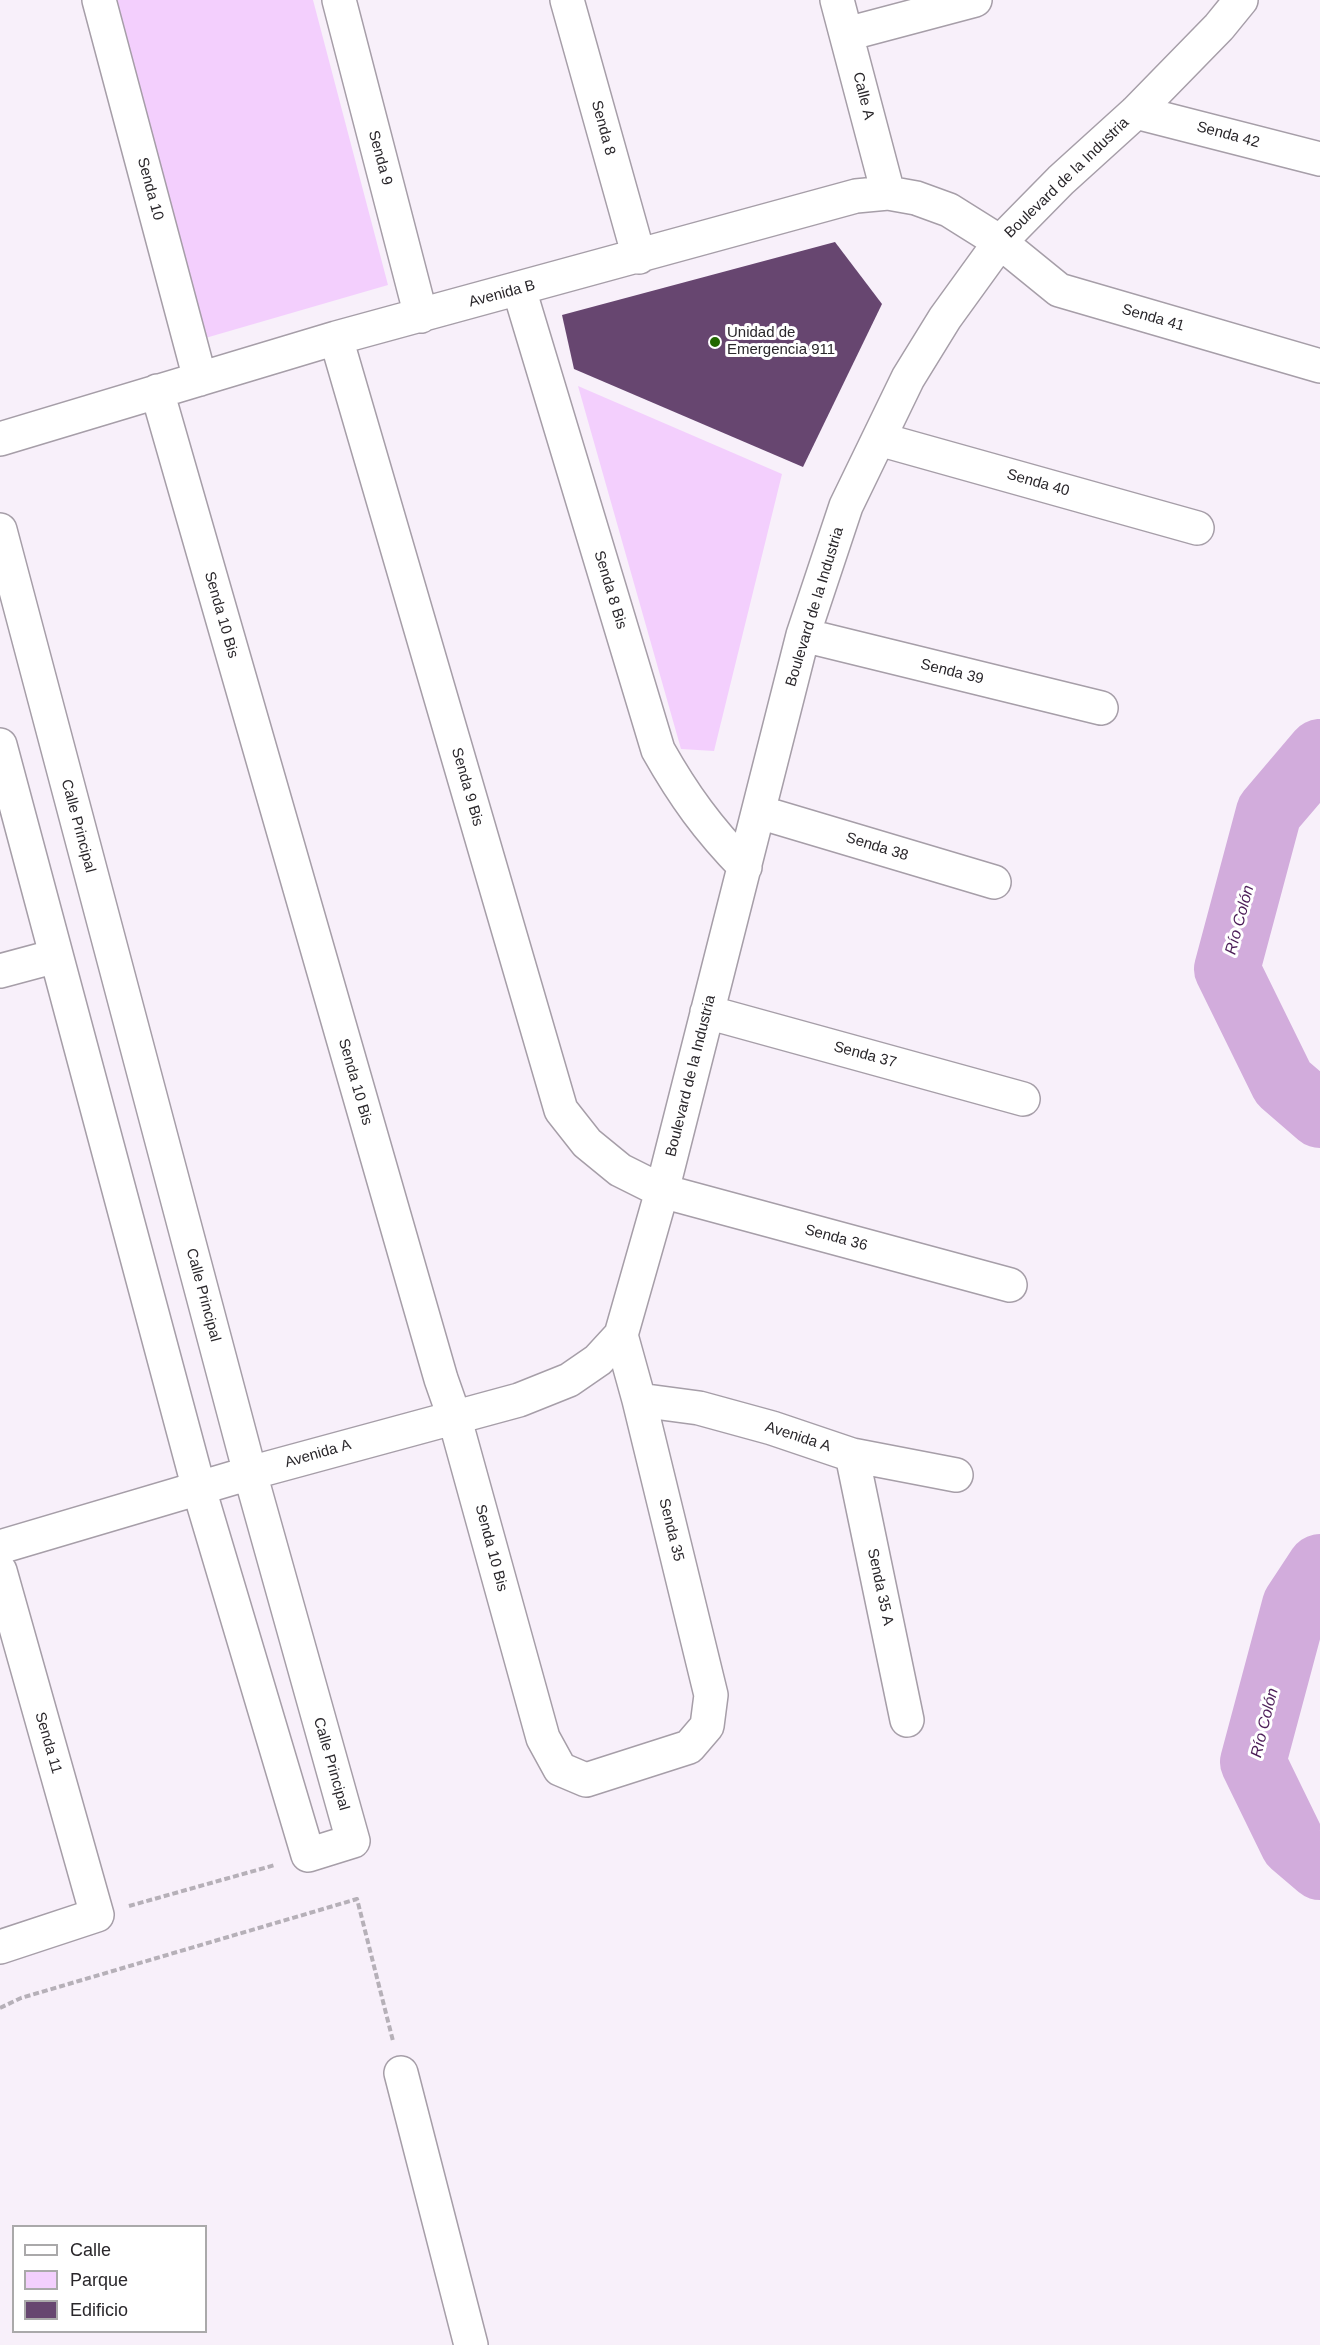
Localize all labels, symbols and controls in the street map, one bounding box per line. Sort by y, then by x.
street label: Calle A [848,70,878,122]
street label: Senda 8 [587,99,619,157]
street label: Boulevard de la Industria [1001,114,1133,242]
street label: Senda 42 [1195,118,1261,152]
street label: Senda 9 [364,129,396,187]
street label: Senda 10 [133,156,167,222]
street label: Avenida B [467,276,537,312]
street label: Senda 41 [1120,300,1186,336]
place label: Unidad de Emergencia 911 [727,324,835,359]
marker: Unidad de Emergencia 911 [708,335,722,349]
street label: Senda 40 [1005,465,1071,501]
street label: Boulevard de la Industria [782,525,848,689]
street label: Senda 8 Bis [590,549,630,631]
street label: Senda 10 Bis [200,570,242,660]
street label: Senda 39 [919,655,985,689]
street label: Senda 9 Bis [447,746,487,828]
street label: Calle Principal [57,777,99,875]
street label: Senda 38 [844,829,910,865]
water label: Río Colón [1222,883,1258,957]
street label: Boulevard de la Industria [662,993,720,1159]
street label: Senda 10 Bis [334,1037,376,1127]
street label: Senda 37 [832,1038,898,1072]
street label: Senda 36 [803,1221,869,1255]
street label: Calle Principal [182,1246,224,1344]
street label: Avenida A [763,1418,833,1456]
street label: Avenida A [283,1436,353,1472]
street label: Senda 35 [654,1497,688,1563]
street label: Senda 10 Bis [471,1503,511,1593]
street label: Senda 35 A [863,1547,897,1627]
water label: Río Colón [1247,1686,1283,1760]
street label: Senda 11 [31,1710,65,1776]
street label: Calle Principal [309,1715,353,1813]
legend [12,2225,207,2333]
text: Calle [70,2240,111,2260]
text: Parque [70,2270,128,2290]
text: Edificio [70,2300,128,2320]

